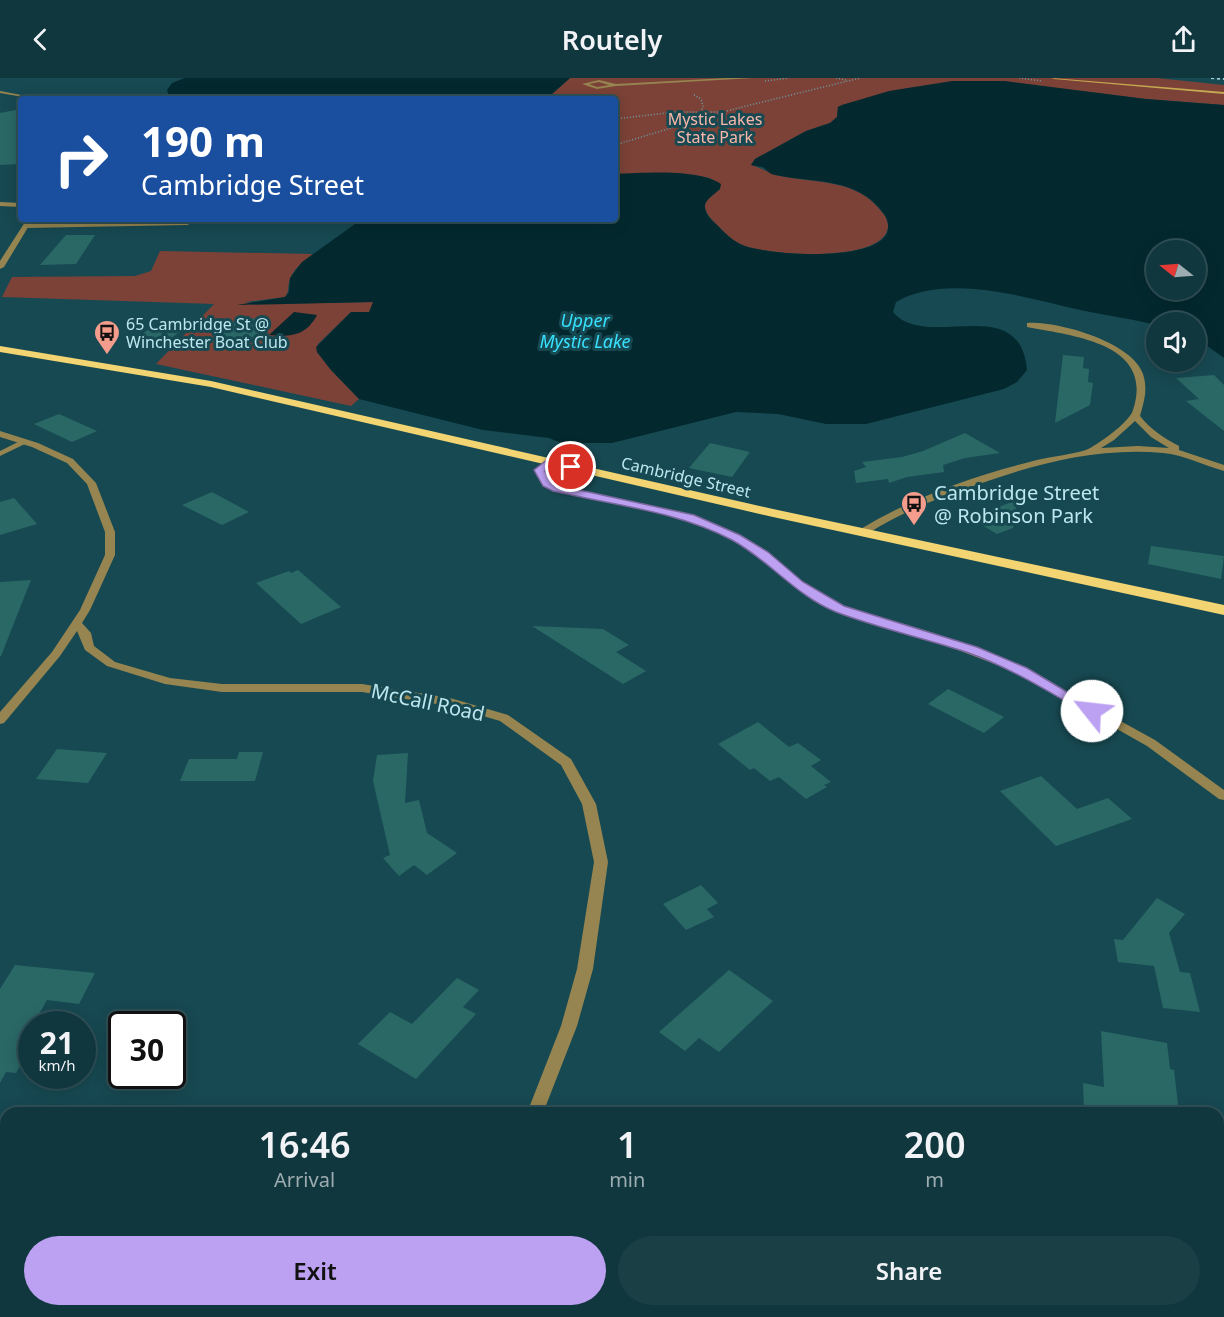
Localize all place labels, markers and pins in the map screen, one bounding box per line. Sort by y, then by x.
place label: 65 Cambridge St @ Winchester Boat Club [126,313,288,353]
bus stop icon: 65 Cambridge St @ Winchester Boat Club [92,318,122,356]
pin [545,441,596,492]
place label: Cambridge Street @ Robinson Park [934,479,1099,529]
bus stop icon: Cambridge Street @ Robinson Park [899,489,929,527]

